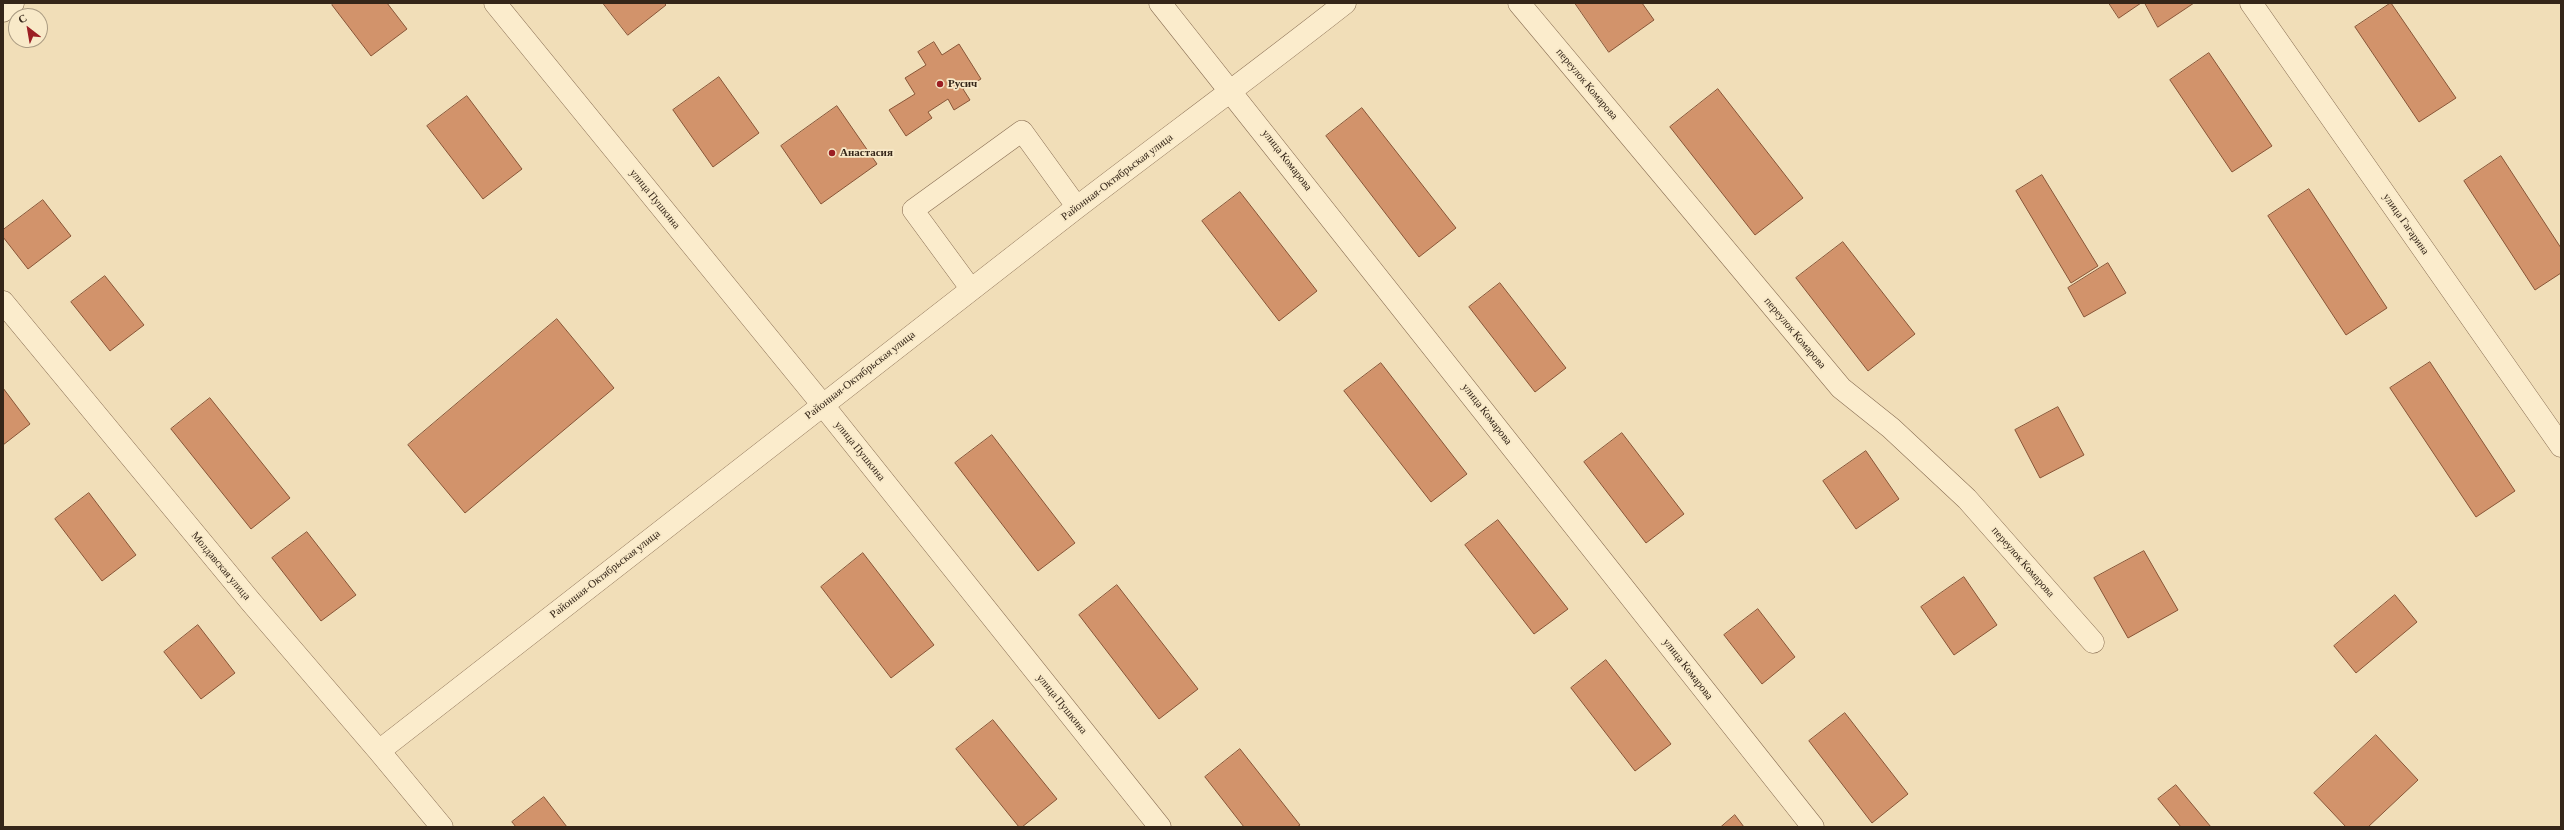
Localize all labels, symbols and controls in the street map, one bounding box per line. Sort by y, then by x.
north arrow [8,8,48,48]
text: С [16,11,29,26]
street label: переулок Комарова [1553,46,1621,122]
place label: Русич [948,77,977,91]
marker: Русич [935,79,945,89]
street label: улица Комарова [1259,127,1315,193]
street label: Районная-Октябрьская улица [1059,131,1175,223]
place label: Анастасия [840,146,893,160]
marker: Анастасия [827,148,837,158]
street label: улица Пушкина [627,166,683,232]
street label: улица Гагарина [2380,191,2432,257]
street label: переулок Комарова [1761,295,1829,371]
street label: Районная-Октябрьская улица [802,328,918,422]
street label: улица Комарова [1459,381,1515,447]
street label: улица Пушкина [832,418,888,484]
street label: переулок Комарова [1989,524,2057,600]
street label: Районная-Октябрьская улица [547,527,663,621]
street label: Молдавская улица [189,529,253,603]
street label: улица Комарова [1660,636,1716,702]
street label: улица Пушкина [1034,671,1090,737]

